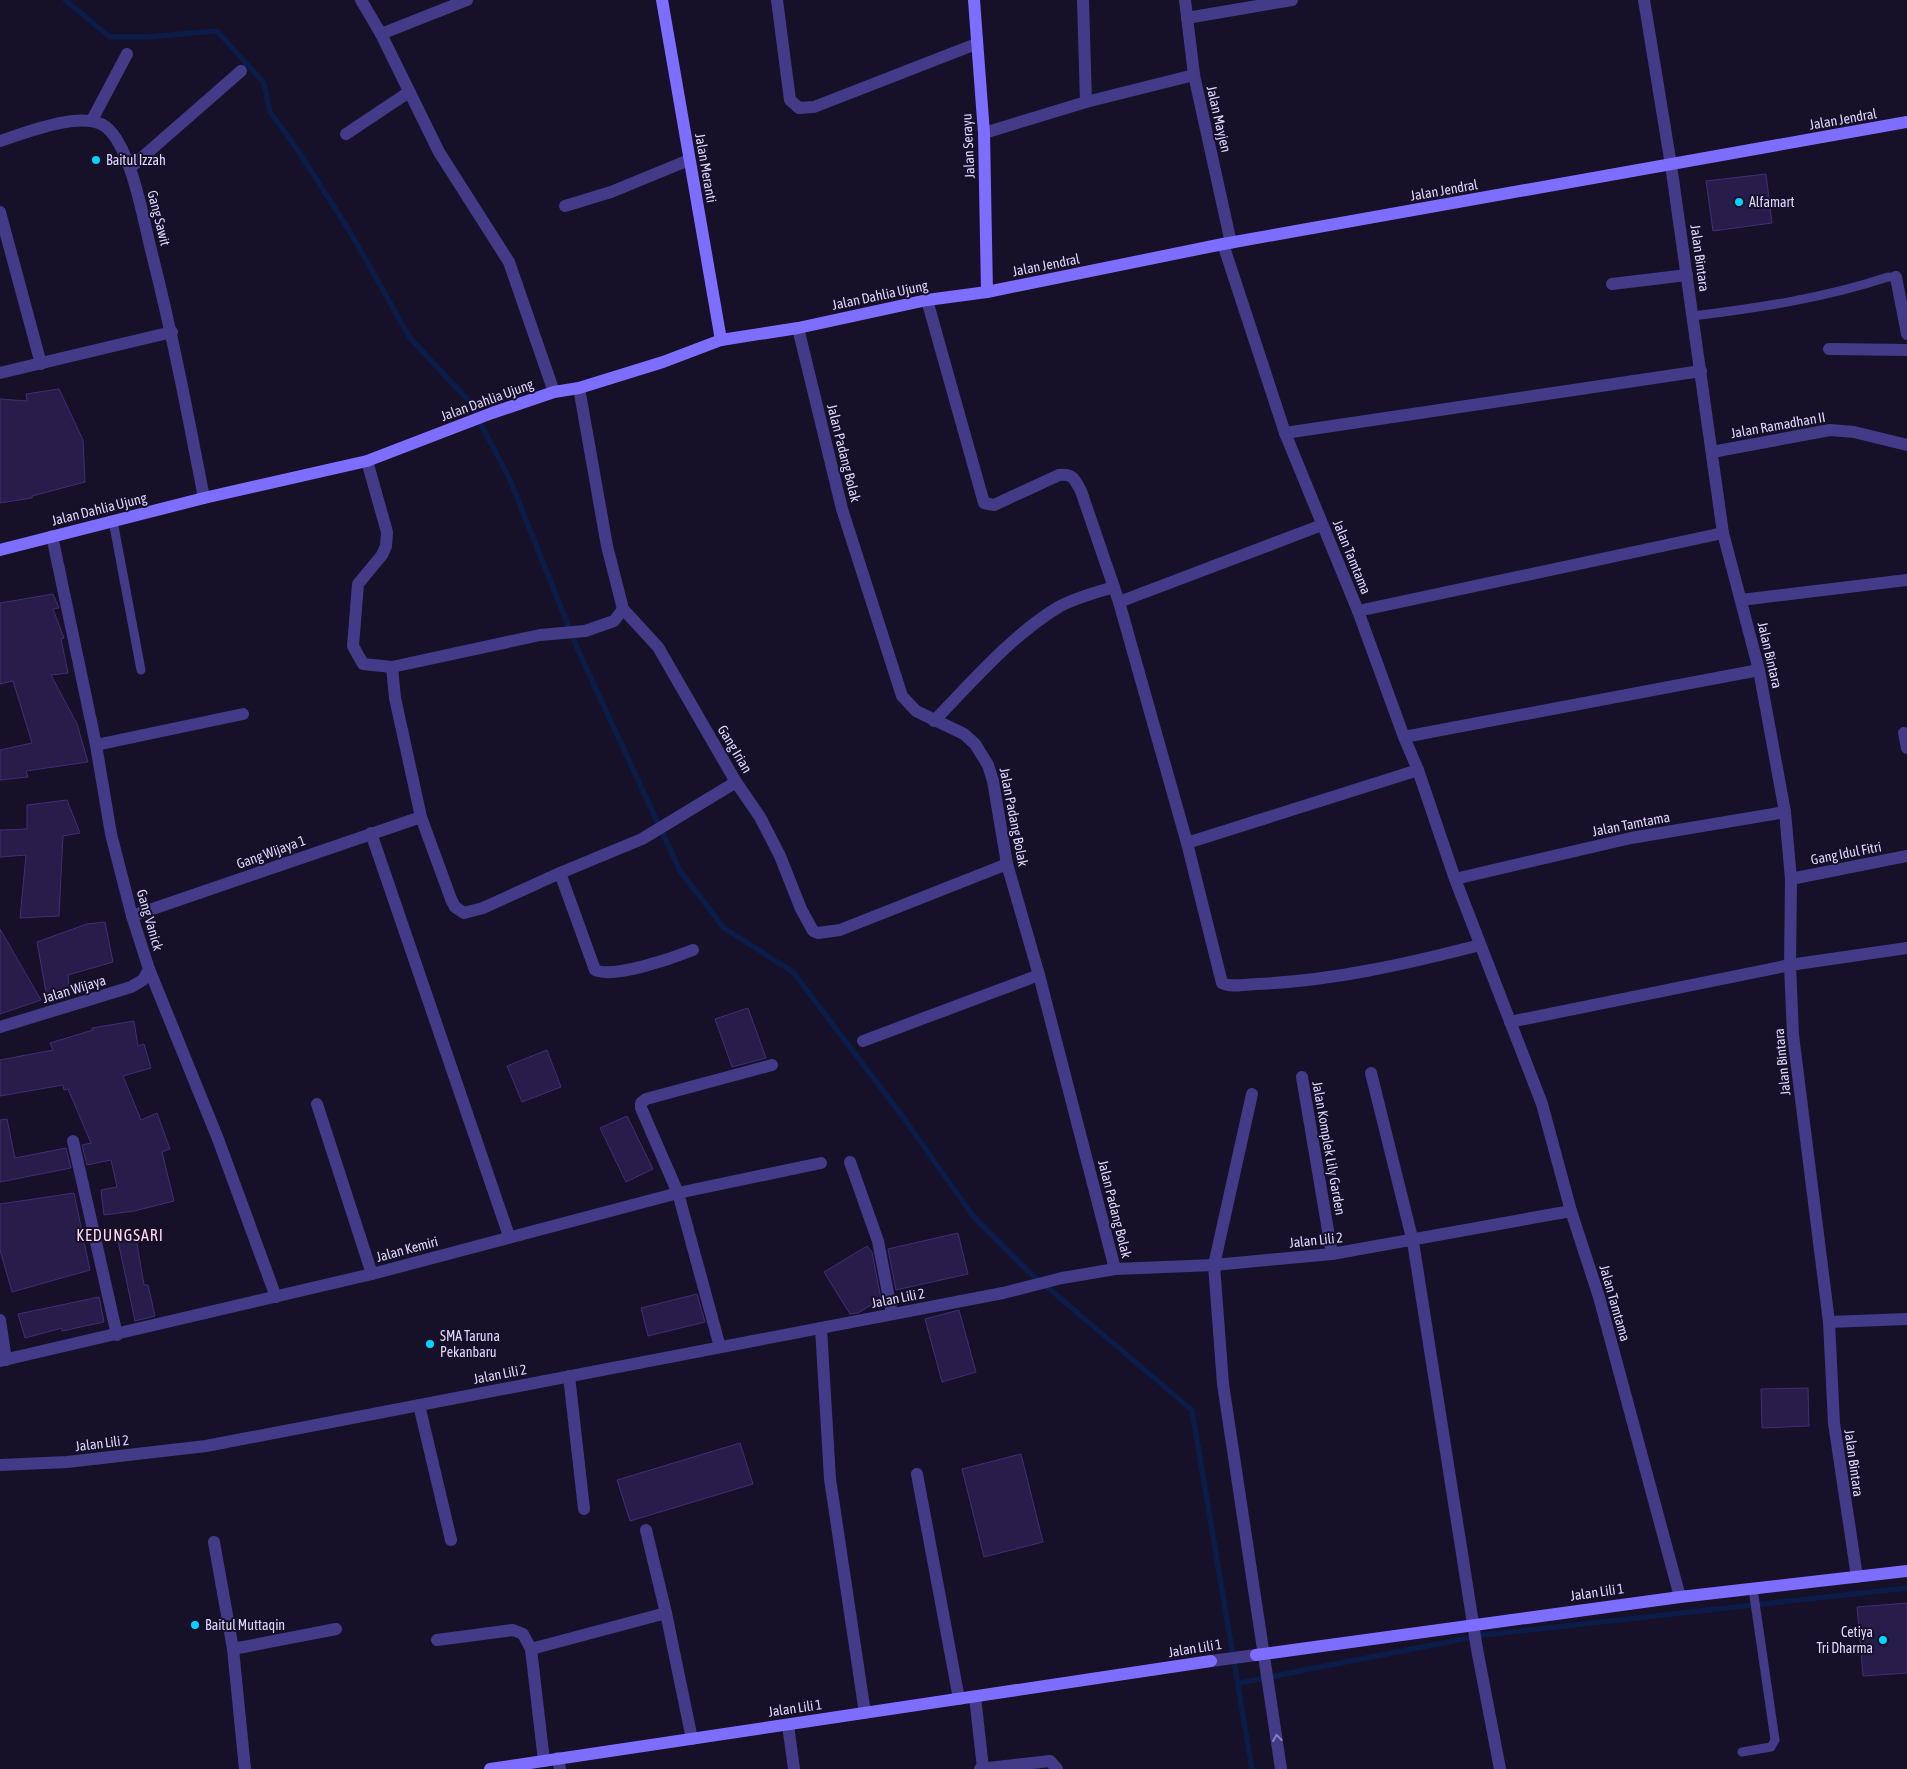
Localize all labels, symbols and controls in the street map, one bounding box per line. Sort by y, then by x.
street label: Jalan Mayjen [1204,84,1234,154]
street label: Jalan Jendral [1808,105,1878,133]
street label: Jalan Serayu [958,113,978,179]
street label: Jalan Meranti [692,132,720,204]
place label: Baitul Izzah [106,152,166,168]
marker: Baitul Izzah [90,154,102,166]
street label: Jalan Jendral [1409,176,1479,204]
street label: Gang Sawit [144,189,174,247]
place label: Alfamart [1749,194,1795,210]
marker: Alfamart [1733,196,1745,208]
street label: Jalan Bintara [1687,223,1713,293]
street label: Jalan Jendral [1011,251,1081,279]
street label: Jalan Dahlia Ujung [831,277,929,313]
street label: Jalan Dahlia Ujung [438,376,536,424]
street label: Jalan Padang Bolak [824,402,864,504]
street label: Jalan Ramadhan II [1729,409,1827,441]
street label: Jalan Dahlia Ujung [50,489,148,529]
street label: Jalan Tamtama [1330,517,1374,597]
street label: Jalan Bintara [1755,620,1785,690]
street label: Gang Irian [715,722,755,776]
street label: Jalan Padang Bolak [997,766,1031,868]
street label: Jalan Tamtama [1591,809,1671,839]
street label: Gang Wijaya 1 [234,832,308,872]
street label: Gang Idul Fitri [1809,838,1883,868]
street label: Gang Vanick [134,888,166,952]
street label: Jalan Wijaya [41,972,107,1006]
street label: Jalan Bintara [1771,1028,1793,1096]
street label: Jalan Komplek Lily Garden [1309,1080,1349,1216]
street label: Jalan Padang Bolak [1095,1158,1135,1260]
district label: KEDUNGSARI [76,1226,164,1244]
street label: Jalan Lili 2 [1288,1229,1344,1251]
street label: Jalan Kemiri [374,1233,440,1265]
street label: Jalan Tamtama [1596,1263,1634,1343]
street label: Jalan Lili 2 [870,1285,926,1311]
place label: SMA Taruna Pekanbaru [440,1328,500,1360]
marker: SMA Taruna Pekanbaru [424,1338,436,1350]
street label: Jalan Lili 2 [472,1361,528,1387]
street label: Jalan Bintara [1841,1428,1867,1498]
street label: Jalan Lili 2 [74,1432,130,1454]
street label: Jalan Lili 1 [1569,1580,1625,1604]
place label: Baitul Muttaqin [205,1617,285,1633]
marker: Baitul Muttaqin [189,1619,201,1631]
place label: Cetiya Tri Dharma [1817,1624,1873,1656]
marker: Cetiya Tri Dharma [1877,1634,1889,1646]
street label: Jalan Lili 1 [1167,1636,1223,1660]
street label: Jalan Lili 1 [767,1696,823,1720]
one-way arrow [1272,1733,1283,1741]

